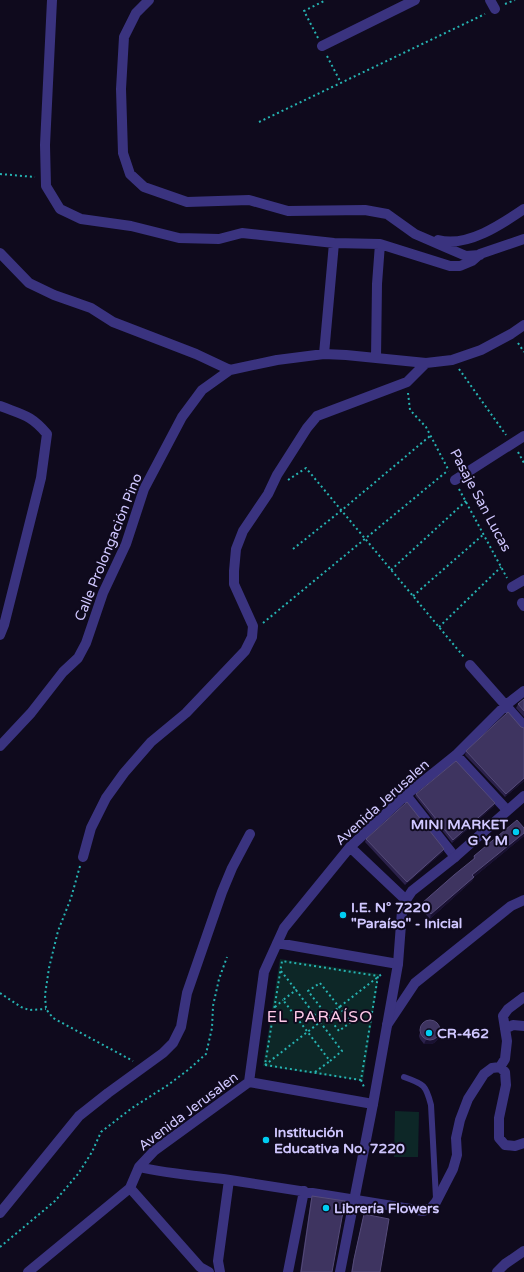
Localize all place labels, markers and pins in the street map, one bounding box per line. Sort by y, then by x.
place label: MINI MARKET G Y M [411,816,508,849]
marker: MINI MARKET G Y M [511,827,521,837]
place label: I.E. N° 7220 "Paraíso" - Inicial [351,899,462,932]
marker: I.E. N° 7220 "Paraíso" - Inicial [338,910,348,920]
place label: CR-462 [437,1025,489,1042]
marker: CR-462 [424,1028,434,1038]
place label: Institución Educativa No. 7220 [274,1124,405,1157]
marker: Institución Educativa No. 7220 [261,1135,271,1145]
place label: Librería Flowers [334,1200,439,1217]
marker: Librería Flowers [321,1203,331,1213]

